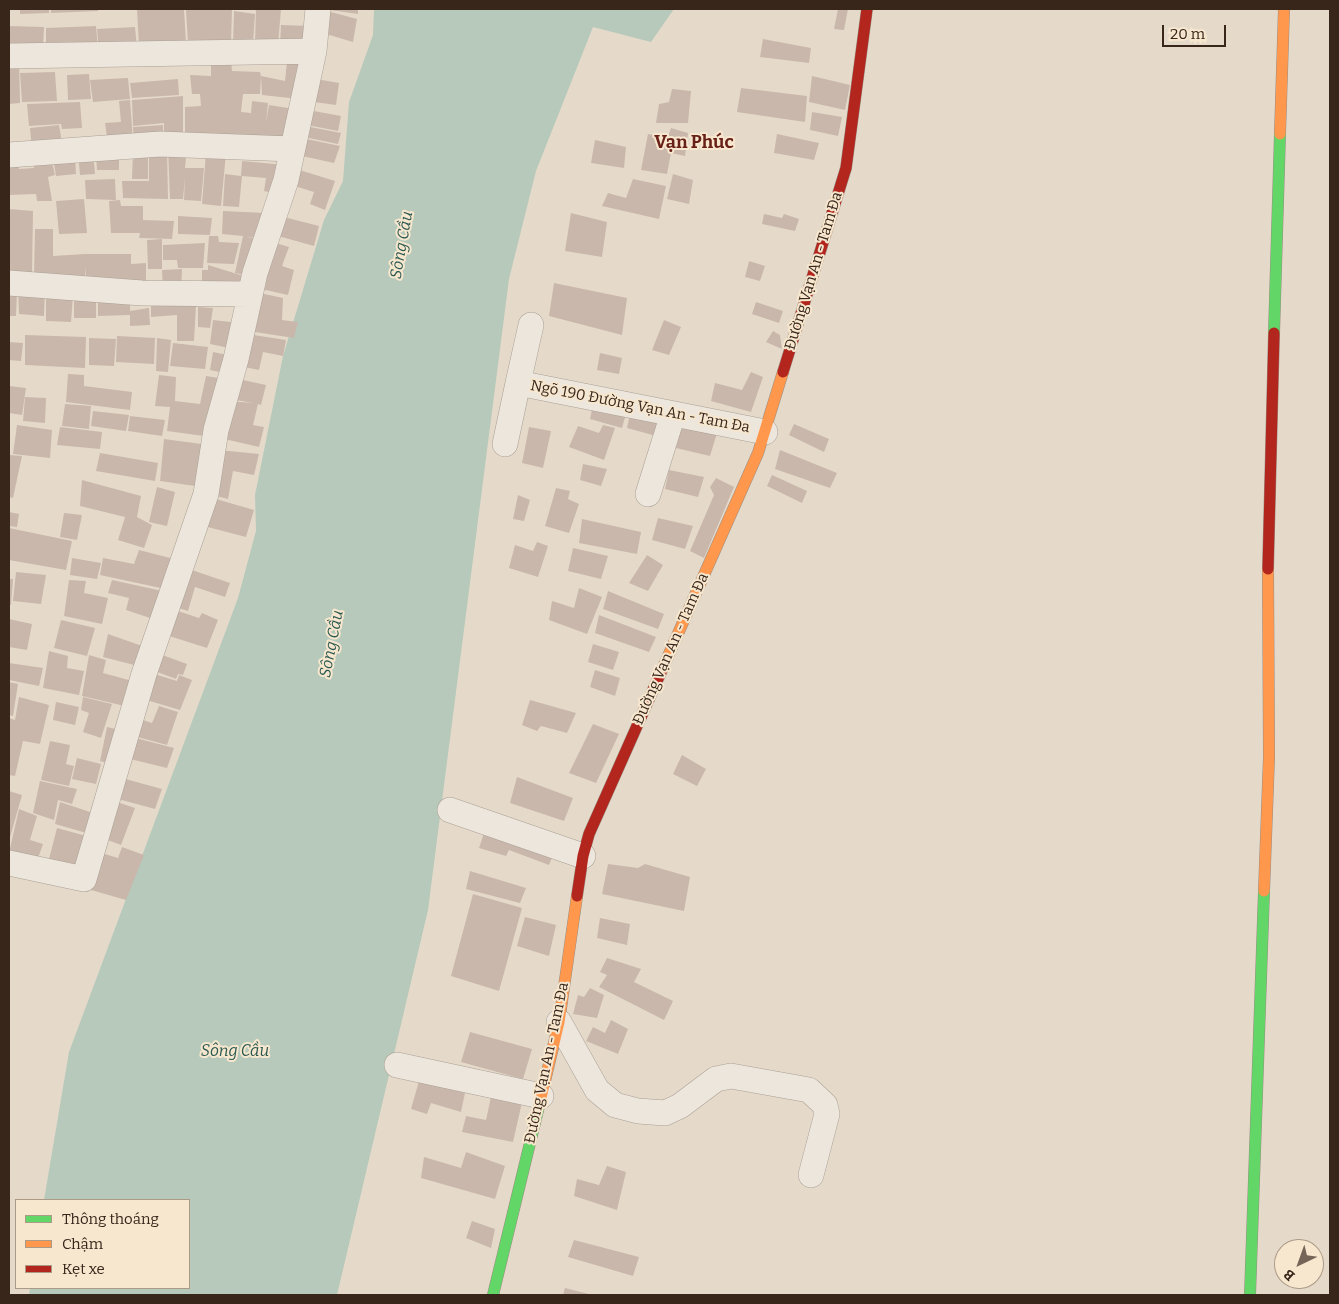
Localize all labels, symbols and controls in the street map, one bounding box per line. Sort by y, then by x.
scale bar [1164,15,1228,47]
text: 20 m [1170,25,1205,43]
district label: Vạn Phúc [654,132,734,154]
street label: Đường Vạn An - Tam Đa [781,190,847,352]
water label: Sông Cầu [387,210,417,280]
street label: Ngõ 190 Đường Vạn An - Tam Đa [529,377,751,437]
street label: Đường Vạn An - Tam Đa [629,570,713,728]
water label: Sông Cầu [316,609,348,679]
street label: Đường Vạn An - Tam Đa [521,981,573,1145]
water label: Sông Cầu [201,1042,269,1062]
legend [15,1199,190,1289]
text: Thông thoáng [62,1210,159,1228]
text: Chậm [62,1235,103,1253]
north arrow [1274,1239,1324,1289]
text: Kẹt xe [62,1260,105,1278]
text: B [1280,1265,1298,1284]

